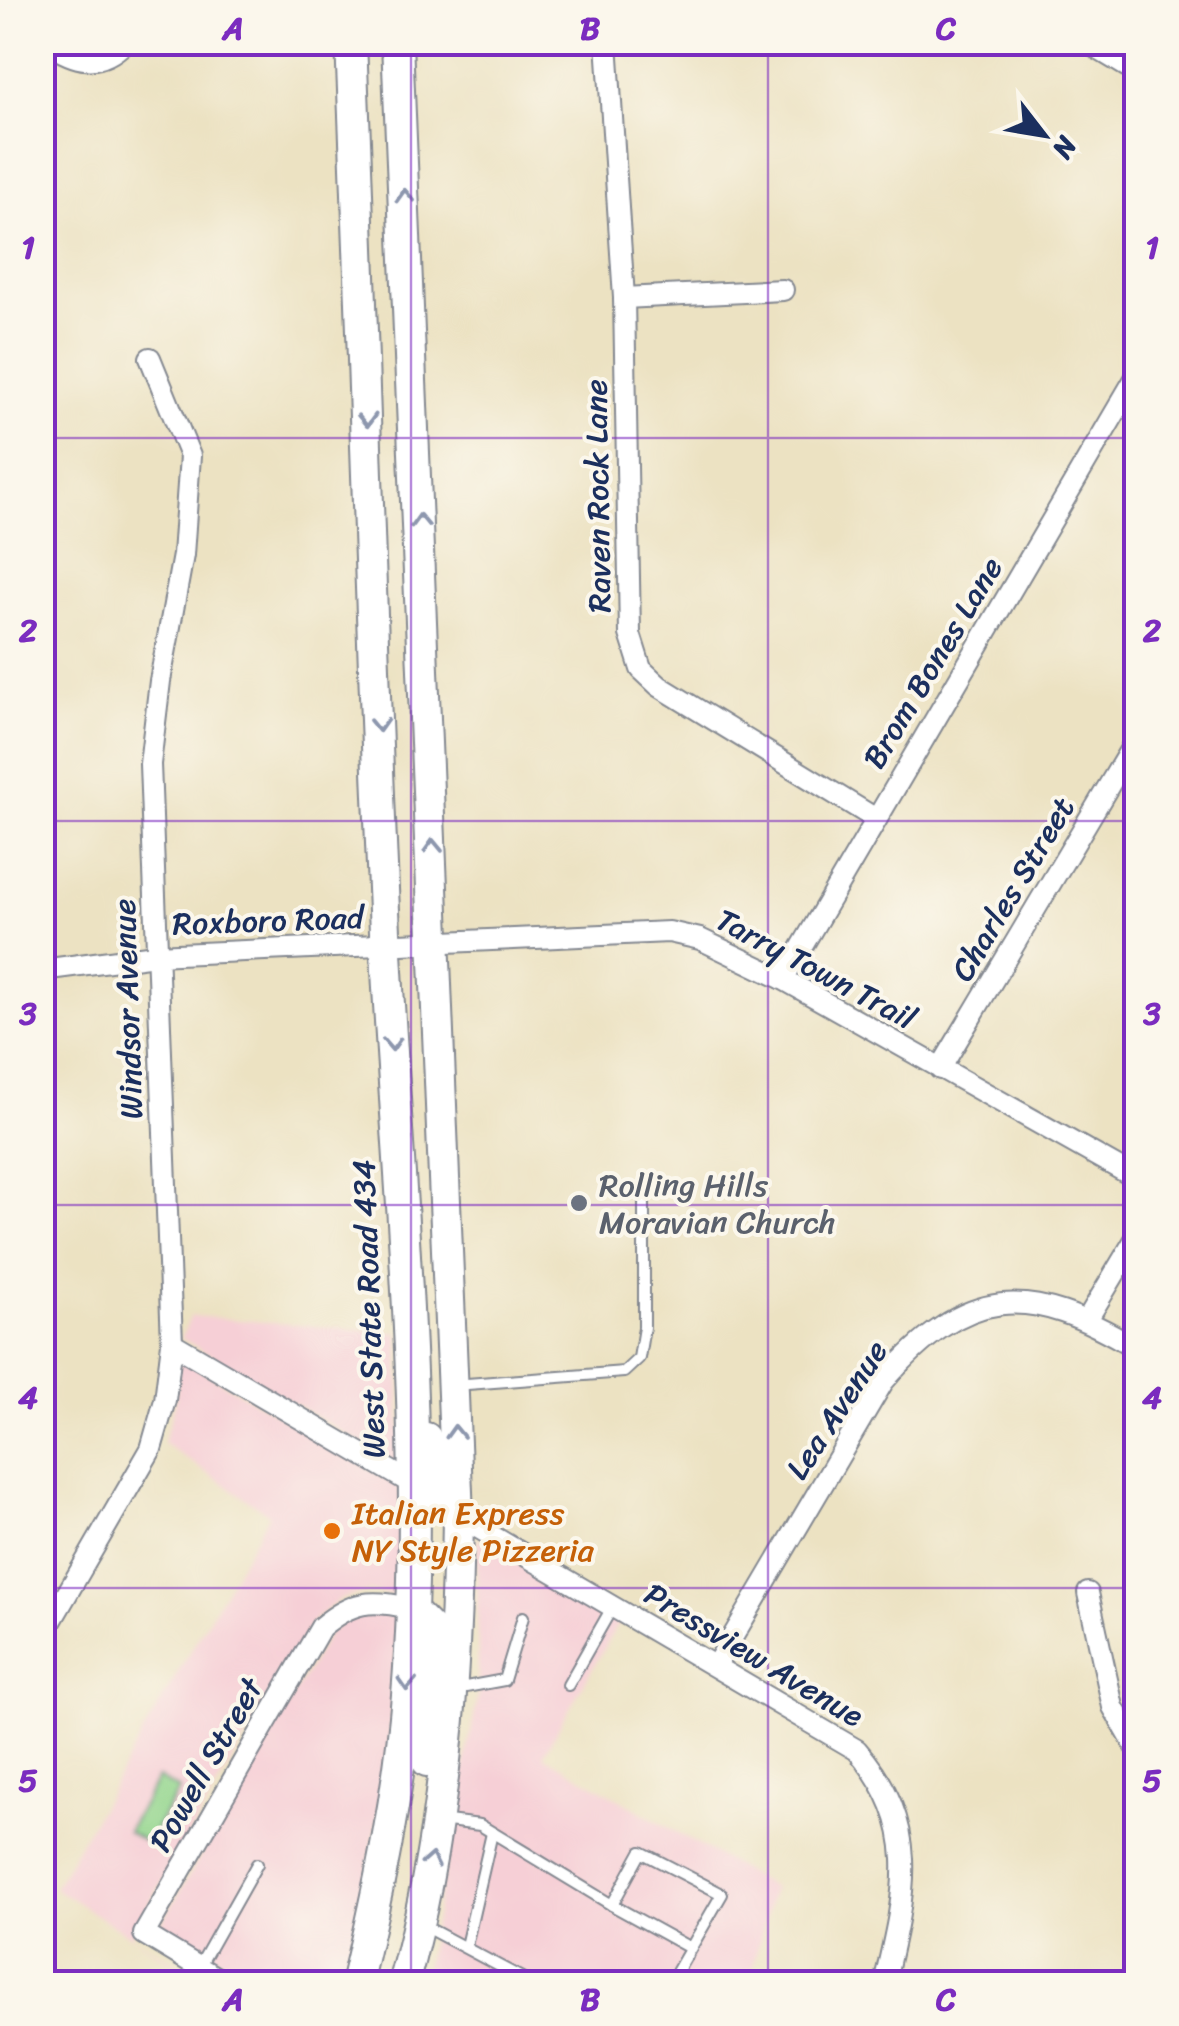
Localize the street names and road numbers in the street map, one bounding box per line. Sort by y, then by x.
street label: Raven Rock Lane [567,379,629,613]
street label: Brom Bones Lane [847,546,1019,780]
street label: Charles Street [935,785,1091,993]
street label: Roxboro Road [171,889,367,953]
street label: Tarry Town Trail [705,892,928,1046]
street label: Windsor Avenue [96,898,160,1120]
street label: West State Road 434 [335,1159,403,1459]
street label: Lea Avenue [770,1328,904,1492]
street label: Pressview Avenue [633,1567,875,1743]
street label: Powell Street [133,1666,280,1863]

